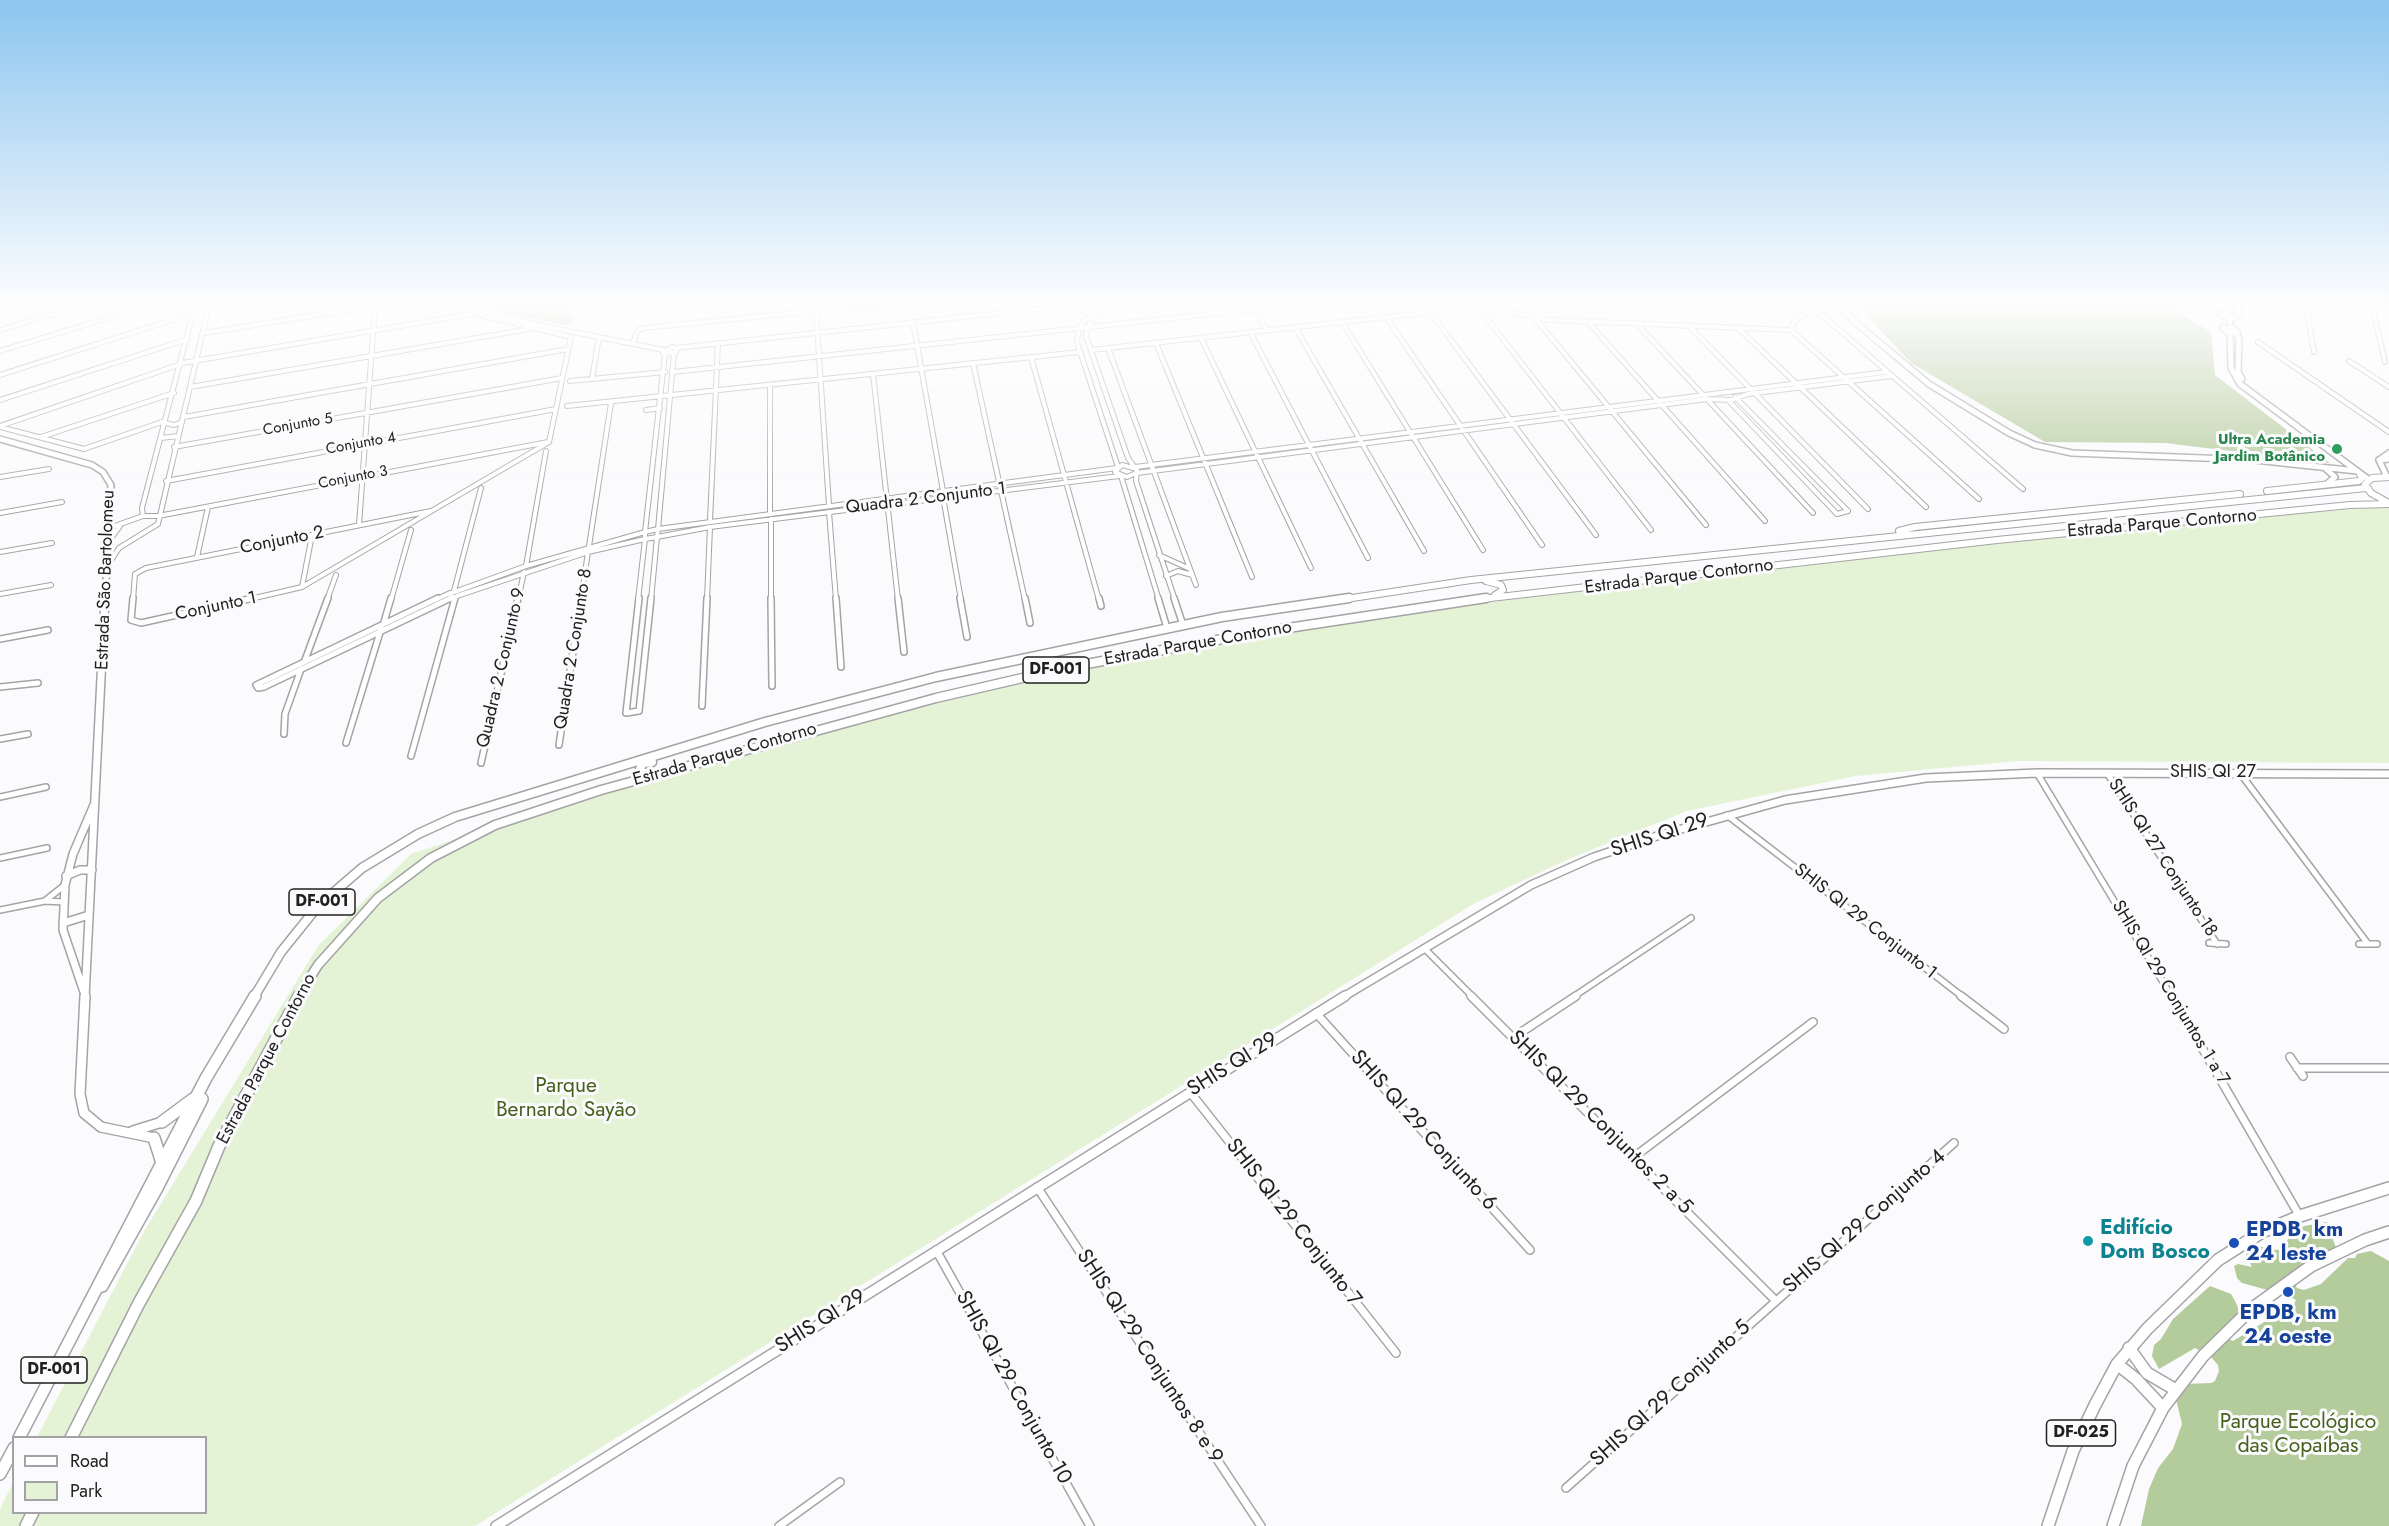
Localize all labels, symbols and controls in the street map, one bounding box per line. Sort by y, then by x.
street label: Conjunto 5 [262,410,334,440]
street label: Conjunto 4 [325,429,397,459]
place label: Ultra Academia Jardim Botânico [2215,431,2325,466]
marker: Ultra Academia Jardim Botânico [2330,442,2344,456]
street label: Conjunto 3 [317,462,389,494]
street label: Quadra 2 Conjunto 1 [845,478,1007,520]
street label: Estrada São Bartolomeu [92,490,120,670]
street label: Estrada Parque Contorno [2066,505,2258,543]
street label: Conjunto 2 [238,522,326,560]
street label: Estrada Parque Contorno [1583,555,1775,599]
street label: Quadra 2 Conjunto 8 [551,567,597,731]
street label: Quadra 2 Conjunto 9 [473,586,531,750]
street label: Conjunto 1 [173,588,259,626]
street label: Estrada Parque Contorno [1103,617,1293,671]
road number: DF-001 [1023,657,1089,683]
street label: Estrada Parque Contorno [631,718,819,792]
street label: SHIS QI 27 [2170,762,2256,784]
street label: SHIS QI 27 Conjunto 18 [2103,775,2221,941]
street label: SHIS QI 29 [1608,808,1712,864]
street label: SHIS QI 29 Conjunto 1 [1789,860,1941,984]
road number: DF-001 [289,889,355,915]
street label: SHIS QI 29 Conjuntos 1 a 7 [2106,897,2234,1089]
street label: Estrada Parque Contorno [213,970,321,1148]
street label: SHIS QI 29 Conjuntos 2 a 5 [1503,1026,1697,1220]
street label: SHIS QI 29 [1183,1027,1283,1103]
street label: SHIS QI 29 Conjunto 6 [1344,1046,1502,1216]
park label: Parque Bernardo Sayão [496,1074,636,1124]
street label: SHIS QI 29 Conjunto 7 [1220,1134,1366,1312]
street label: SHIS QI 29 Conjunto 4 [1779,1145,1951,1299]
place label: Edifício Dom Bosco [2100,1216,2210,1266]
place label: EPDB, km 24 leste [2246,1218,2343,1268]
marker: Edifício Dom Bosco [2081,1234,2095,1248]
marker: EPDB, km 24 leste [2227,1236,2241,1250]
street label: SHIS QI 29 Conjuntos 8 e 9 [1070,1245,1228,1469]
street label: SHIS QI 29 [771,1284,871,1360]
marker: EPDB, km 24 oeste [2281,1285,2295,1299]
street label: SHIS QI 29 Conjunto 10 [949,1287,1077,1489]
place label: EPDB, km 24 oeste [2239,1301,2337,1351]
street label: SHIS QI 29 Conjunto 5 [1586,1315,1756,1473]
road number: DF-001 [21,1357,87,1383]
park label: Parque Ecológico das Copaíbas [2220,1410,2376,1460]
road number: DF-025 [2046,1420,2116,1446]
legend [12,1436,207,1514]
text: Road [70,1448,109,1474]
text: Park [70,1478,102,1504]

